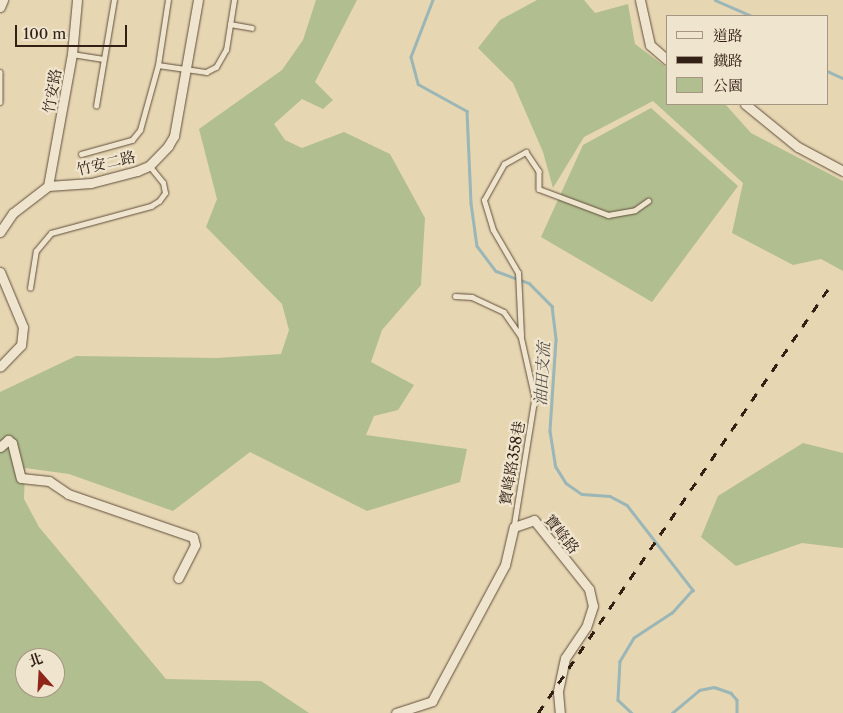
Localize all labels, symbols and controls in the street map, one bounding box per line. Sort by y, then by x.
scale bar [18,15,130,47]
legend [666,15,828,105]
text: 100 m [23,24,66,43]
text: 道路 [713,26,743,45]
text: 鐵路 [713,51,743,70]
street label: 竹安路 [39,67,65,115]
text: 公園 [713,76,743,95]
street label: 竹安二路 [75,147,137,179]
water label: 油田支流 [531,342,553,406]
street label: 寶峰路358巷 [496,419,528,507]
street label: 寶峰路 [541,511,583,557]
north arrow [15,648,65,698]
text: 北 [26,649,45,671]

